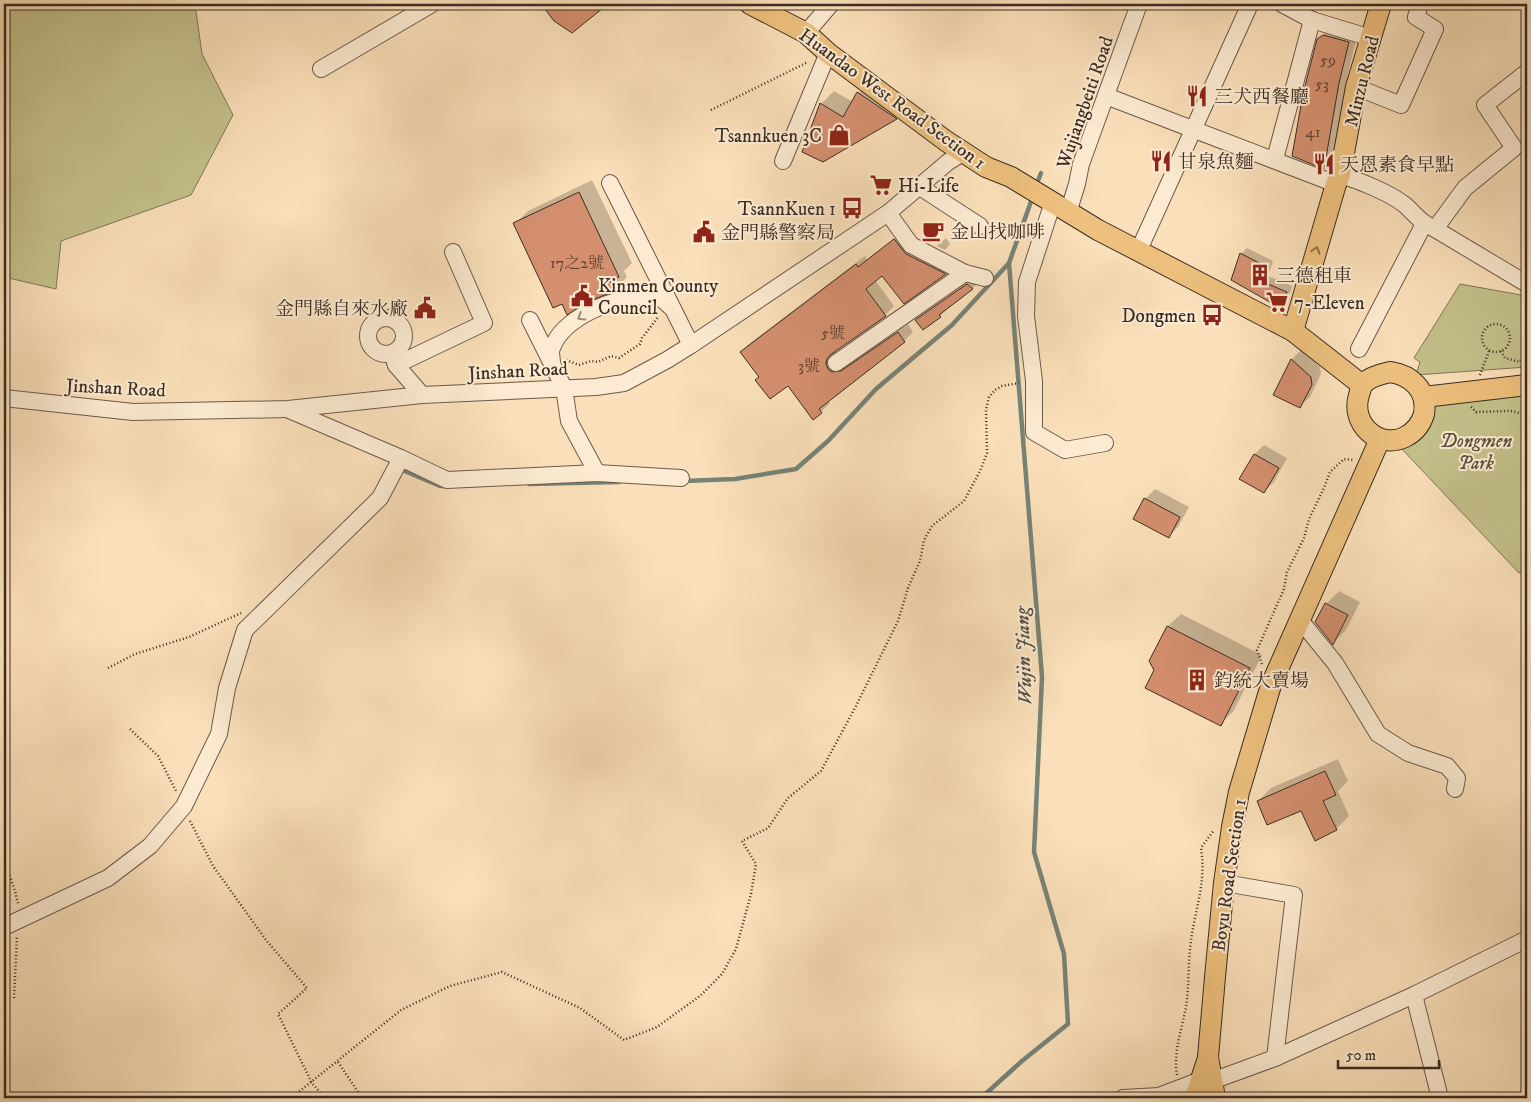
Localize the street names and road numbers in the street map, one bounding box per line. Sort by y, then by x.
street label: Huandao West Road Section 1 [794,24,990,175]
street label: Wujiangbeiti Road [1052,33,1119,173]
street label: Minzu Road [1340,33,1385,129]
street label: Jinshan Road [466,357,569,386]
street label: Jinshan Road [64,374,167,403]
street label: Boyu Road Section 1 [1207,797,1252,953]

